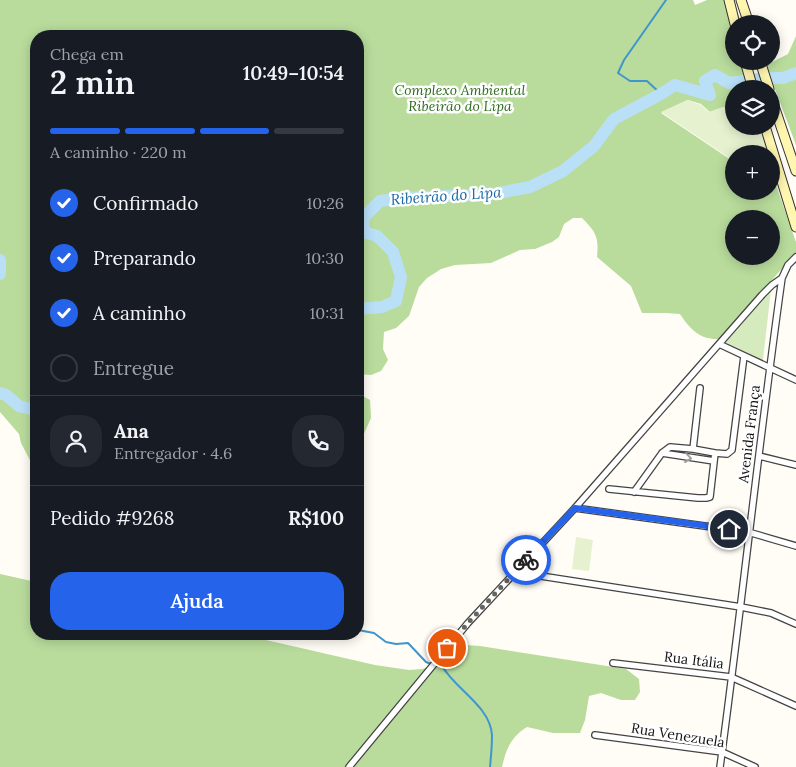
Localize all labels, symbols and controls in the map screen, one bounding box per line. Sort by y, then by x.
map controls [725,15,780,265]
button: locate [725,15,780,70]
text: Chega em [50,44,124,64]
text: 10:49–10:54 [243,61,344,85]
text: 2 min [50,62,135,103]
button: layers [725,80,780,135]
park label: Complexo Ambiental Ribeirão do Lipa [395,81,525,115]
text: A caminho · 220 m [50,142,186,162]
button: + [725,145,780,200]
water label: Ribeirão do Lipa [390,182,503,209]
icon: check [50,189,78,217]
text: Confirmado [93,191,198,215]
text: 10:26 [306,193,344,213]
button: − [725,210,780,265]
icon: check [50,244,78,272]
text: Preparando [93,246,196,270]
text: 10:30 [305,248,344,268]
icon: check [50,299,78,327]
text: A caminho [93,301,186,325]
text: 10:31 [310,303,344,323]
text: Entregue [93,356,174,380]
street label: Avenida França [734,384,764,485]
button: person [50,415,102,467]
button: phone [292,415,344,467]
text: Ana [114,419,149,443]
text: Entregador · 4.6 [114,443,232,463]
one-way arrow [684,452,692,463]
text: Pedido #9268 [50,506,174,530]
text: R$100 [288,506,344,530]
pin [708,508,750,550]
icon: home [715,515,743,543]
courier [501,535,551,585]
icon: bike [512,546,540,574]
button: Ajuda [50,572,344,630]
pin [426,627,468,669]
icon: bag [433,634,461,662]
street label: Rua Itália [663,647,725,673]
street label: Rua Venezuela [630,719,726,751]

